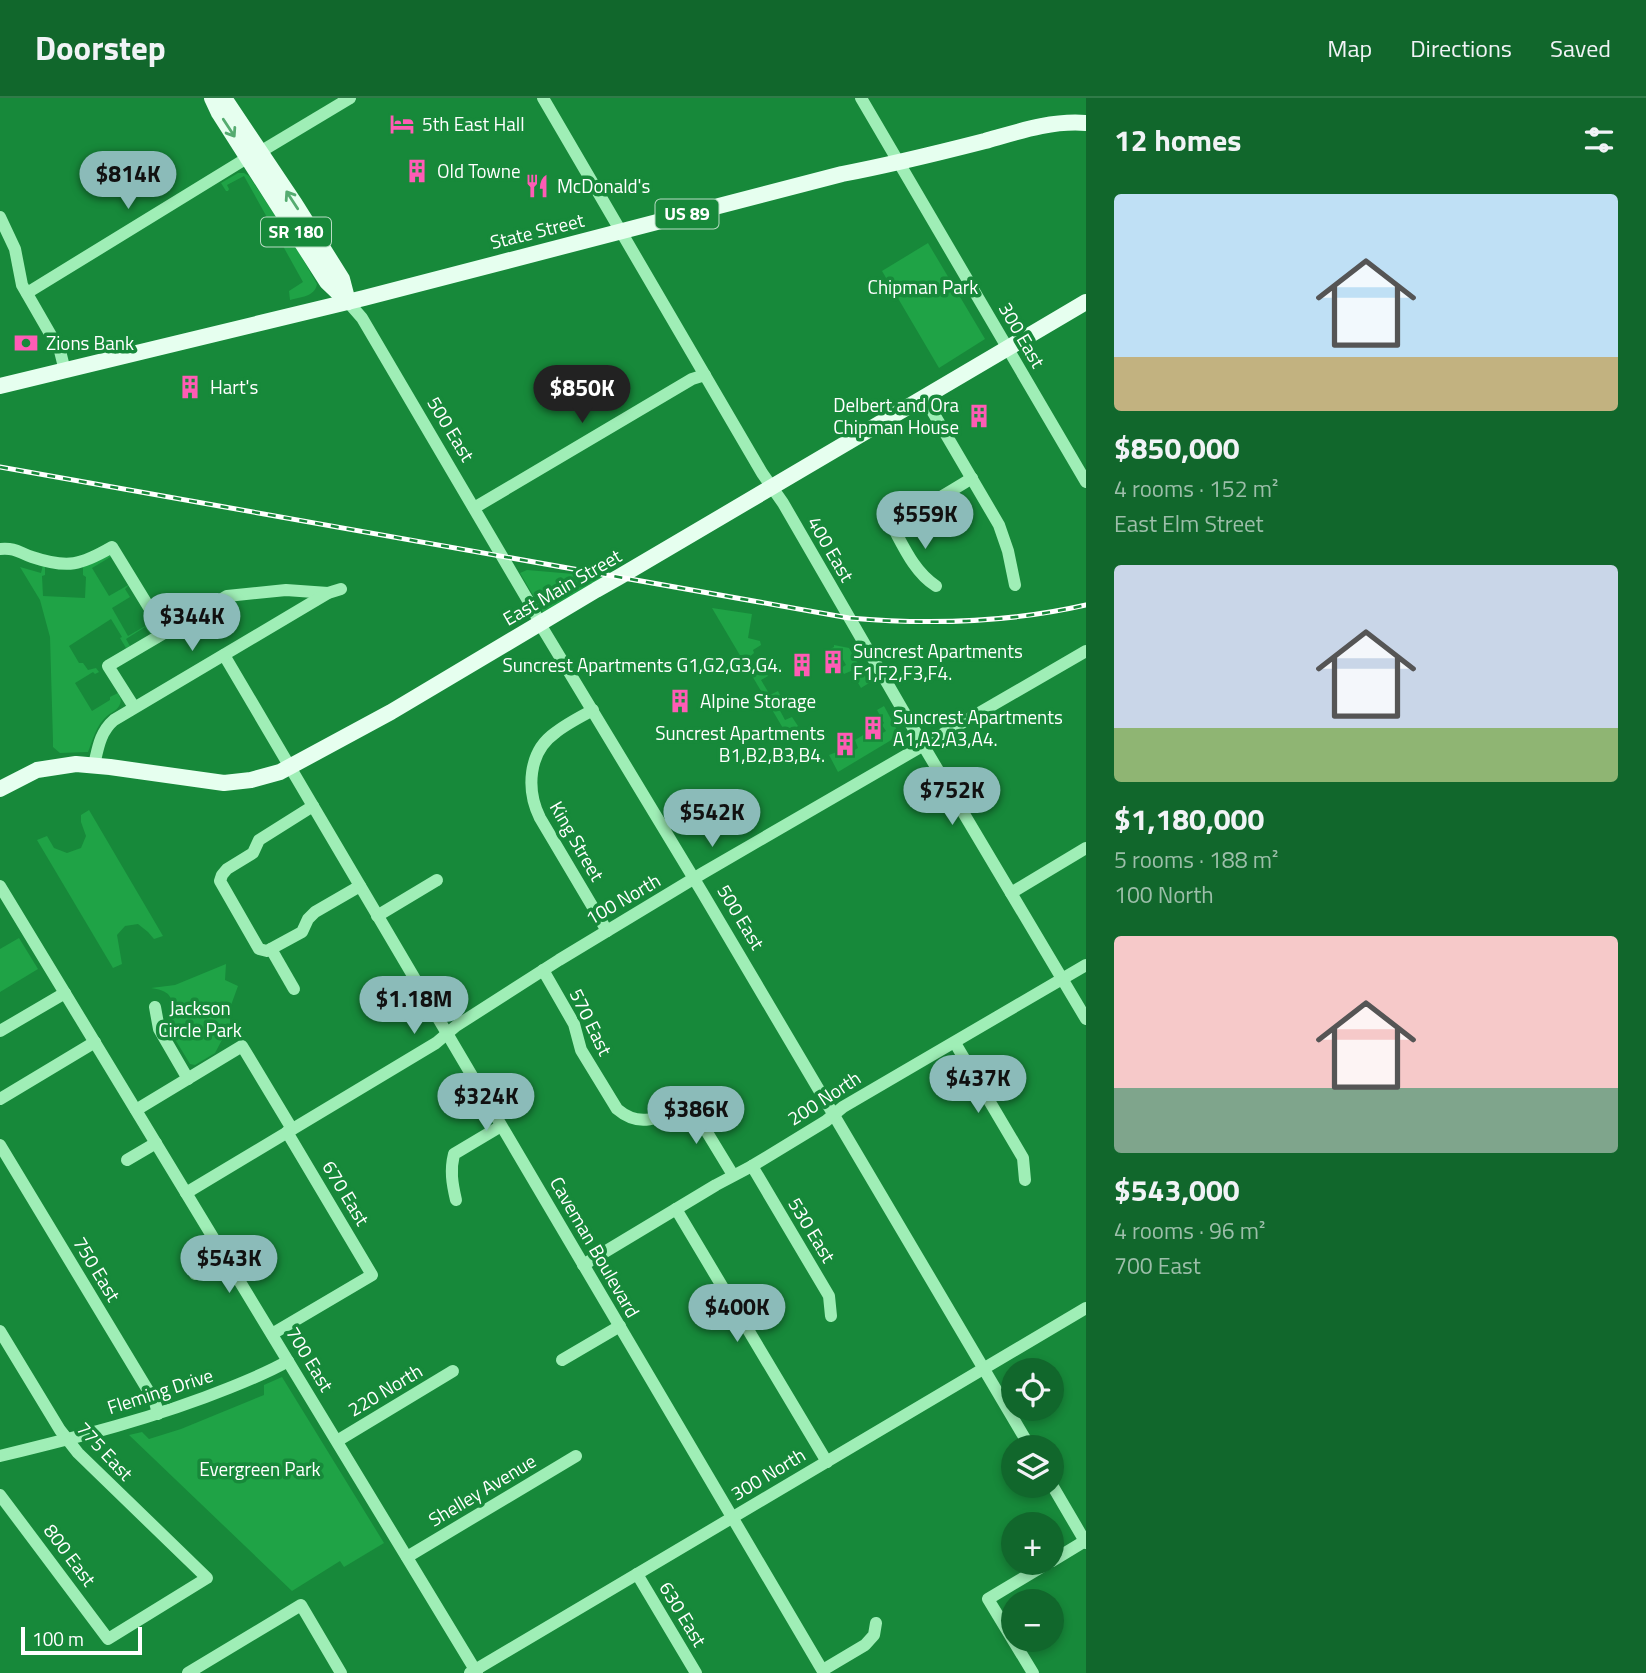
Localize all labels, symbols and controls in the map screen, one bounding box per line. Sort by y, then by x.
text: Doorstep [35,23,166,73]
text: Map [1327,30,1372,66]
text: Directions [1410,30,1512,66]
text: Saved [1550,30,1611,66]
place label: 5th East Hall [422,109,525,138]
hotel icon: 5th East Hall [388,110,416,138]
text: 12 homes [1114,117,1241,163]
one-way arrow [222,118,236,138]
icon: filters [1580,121,1618,159]
pin: $814K [79,152,177,211]
text: $814K [95,156,161,191]
place label: Old Towne [437,156,521,185]
building icon: Old Towne [403,157,431,185]
place label: McDonald's [557,171,650,200]
restaurant icon: McDonald's [523,172,551,200]
one-way arrow [285,190,299,210]
road number: US 89 [656,200,718,229]
street label: State Street [487,205,587,256]
road number: SR 180 [261,217,331,246]
icon: home [1303,240,1429,366]
park label: Chipman Park [868,272,978,301]
street label: 300 East [992,296,1053,373]
place label: Zions Bank [46,328,134,357]
bank icon: Zions Bank [12,329,40,357]
pin: $850K [533,366,631,425]
text: $850K [549,370,615,405]
place label: Hart's [210,372,258,401]
building icon: Hart's [176,373,204,401]
place label: Delbert and Ora Chipman House [833,390,959,441]
street label: 500 East [421,391,482,467]
building icon: Delbert and Ora Chipman House [965,402,993,430]
text: $850,000 [1114,425,1240,471]
text: 4 rooms · 152 m² [1114,471,1278,506]
pin: $559K [876,491,974,551]
text: $559K [892,496,958,531]
text: East Elm Street [1114,506,1264,541]
street label: 400 East [801,510,862,587]
street label: East Main Street [497,541,627,632]
pin: $344K [143,594,241,653]
text: $344K [159,598,225,633]
icon: home [1303,611,1429,737]
place label: Suncrest Apartments F1,F2,F3,F4. [853,636,1023,687]
building icon: Suncrest Apartments F1,F2,F3,F4. [819,648,847,676]
place label: Suncrest Apartments G1,G2,G3,G4. [502,650,782,679]
building icon: Suncrest Apartments G1,G2,G3,G4. [788,651,816,679]
place label: Alpine Storage [700,686,816,715]
building icon: Alpine Storage [666,687,694,715]
place label: Suncrest Apartments A1,A2,A3,A4. [893,702,1063,753]
building icon: Suncrest Apartments A1,A2,A3,A4. [859,714,887,742]
place label: Suncrest Apartments B1,B2,B3,B4. [655,718,825,769]
building icon: Suncrest Apartments B1,B2,B3,B4. [831,730,859,758]
pin: $752K [903,768,1001,827]
text: $752K [919,772,985,807]
pin: $542K [663,790,761,849]
text: $542K [679,794,745,829]
street label: King Street [543,795,612,886]
text: $1,180,000 [1114,796,1264,842]
text: 5 rooms · 188 m² [1114,842,1278,877]
street label: 100 North [580,865,666,932]
text: 100 North [1114,877,1214,912]
street label: 500 East [711,879,772,955]
pin: $1.18M [357,976,471,1036]
text: $1.18M [375,981,453,1016]
icon: home [1303,982,1429,1108]
street label: 570 East [563,983,620,1061]
park label: Jackson Circle Park [158,993,242,1044]
pin: $437K [929,1056,1027,1115]
text: $437K [945,1060,1011,1095]
street label: 200 North [781,1063,866,1132]
pin: $324K [437,1074,535,1133]
text: $324K [453,1078,519,1113]
pin: $386K [647,1086,745,1146]
text: $386K [663,1091,729,1126]
street label: 670 East [316,1155,377,1231]
text: $543,000 [1114,1167,1240,1213]
street label: Caveman Boulevard [543,1171,648,1323]
street label: 530 East [782,1192,843,1268]
text: 4 rooms · 96 m² [1114,1213,1265,1248]
street label: 750 East [67,1231,128,1307]
pin: $543K [180,1236,278,1295]
text: $543K [196,1240,262,1275]
text: 700 East [1114,1248,1201,1283]
pin: $400K [688,1284,786,1344]
text: $400K [704,1289,770,1324]
street label: 700 East [280,1321,341,1397]
street label: 220 North [342,1356,427,1423]
map controls [1001,1358,1064,1652]
button: locate [1001,1358,1064,1421]
street label: Fleming Drive [103,1360,217,1421]
street label: 775 East [70,1415,141,1487]
button: layers [1001,1435,1064,1498]
street label: 300 North [725,1440,810,1507]
street label: Shelley Avenue [422,1446,541,1533]
park label: Evergreen Park [199,1454,321,1483]
button: + [1001,1512,1064,1575]
street label: 800 East [37,1517,104,1592]
street label: 630 East [653,1576,714,1652]
button: − [1001,1589,1064,1652]
scale bar [21,1624,142,1656]
text: 100 m [32,1624,84,1653]

